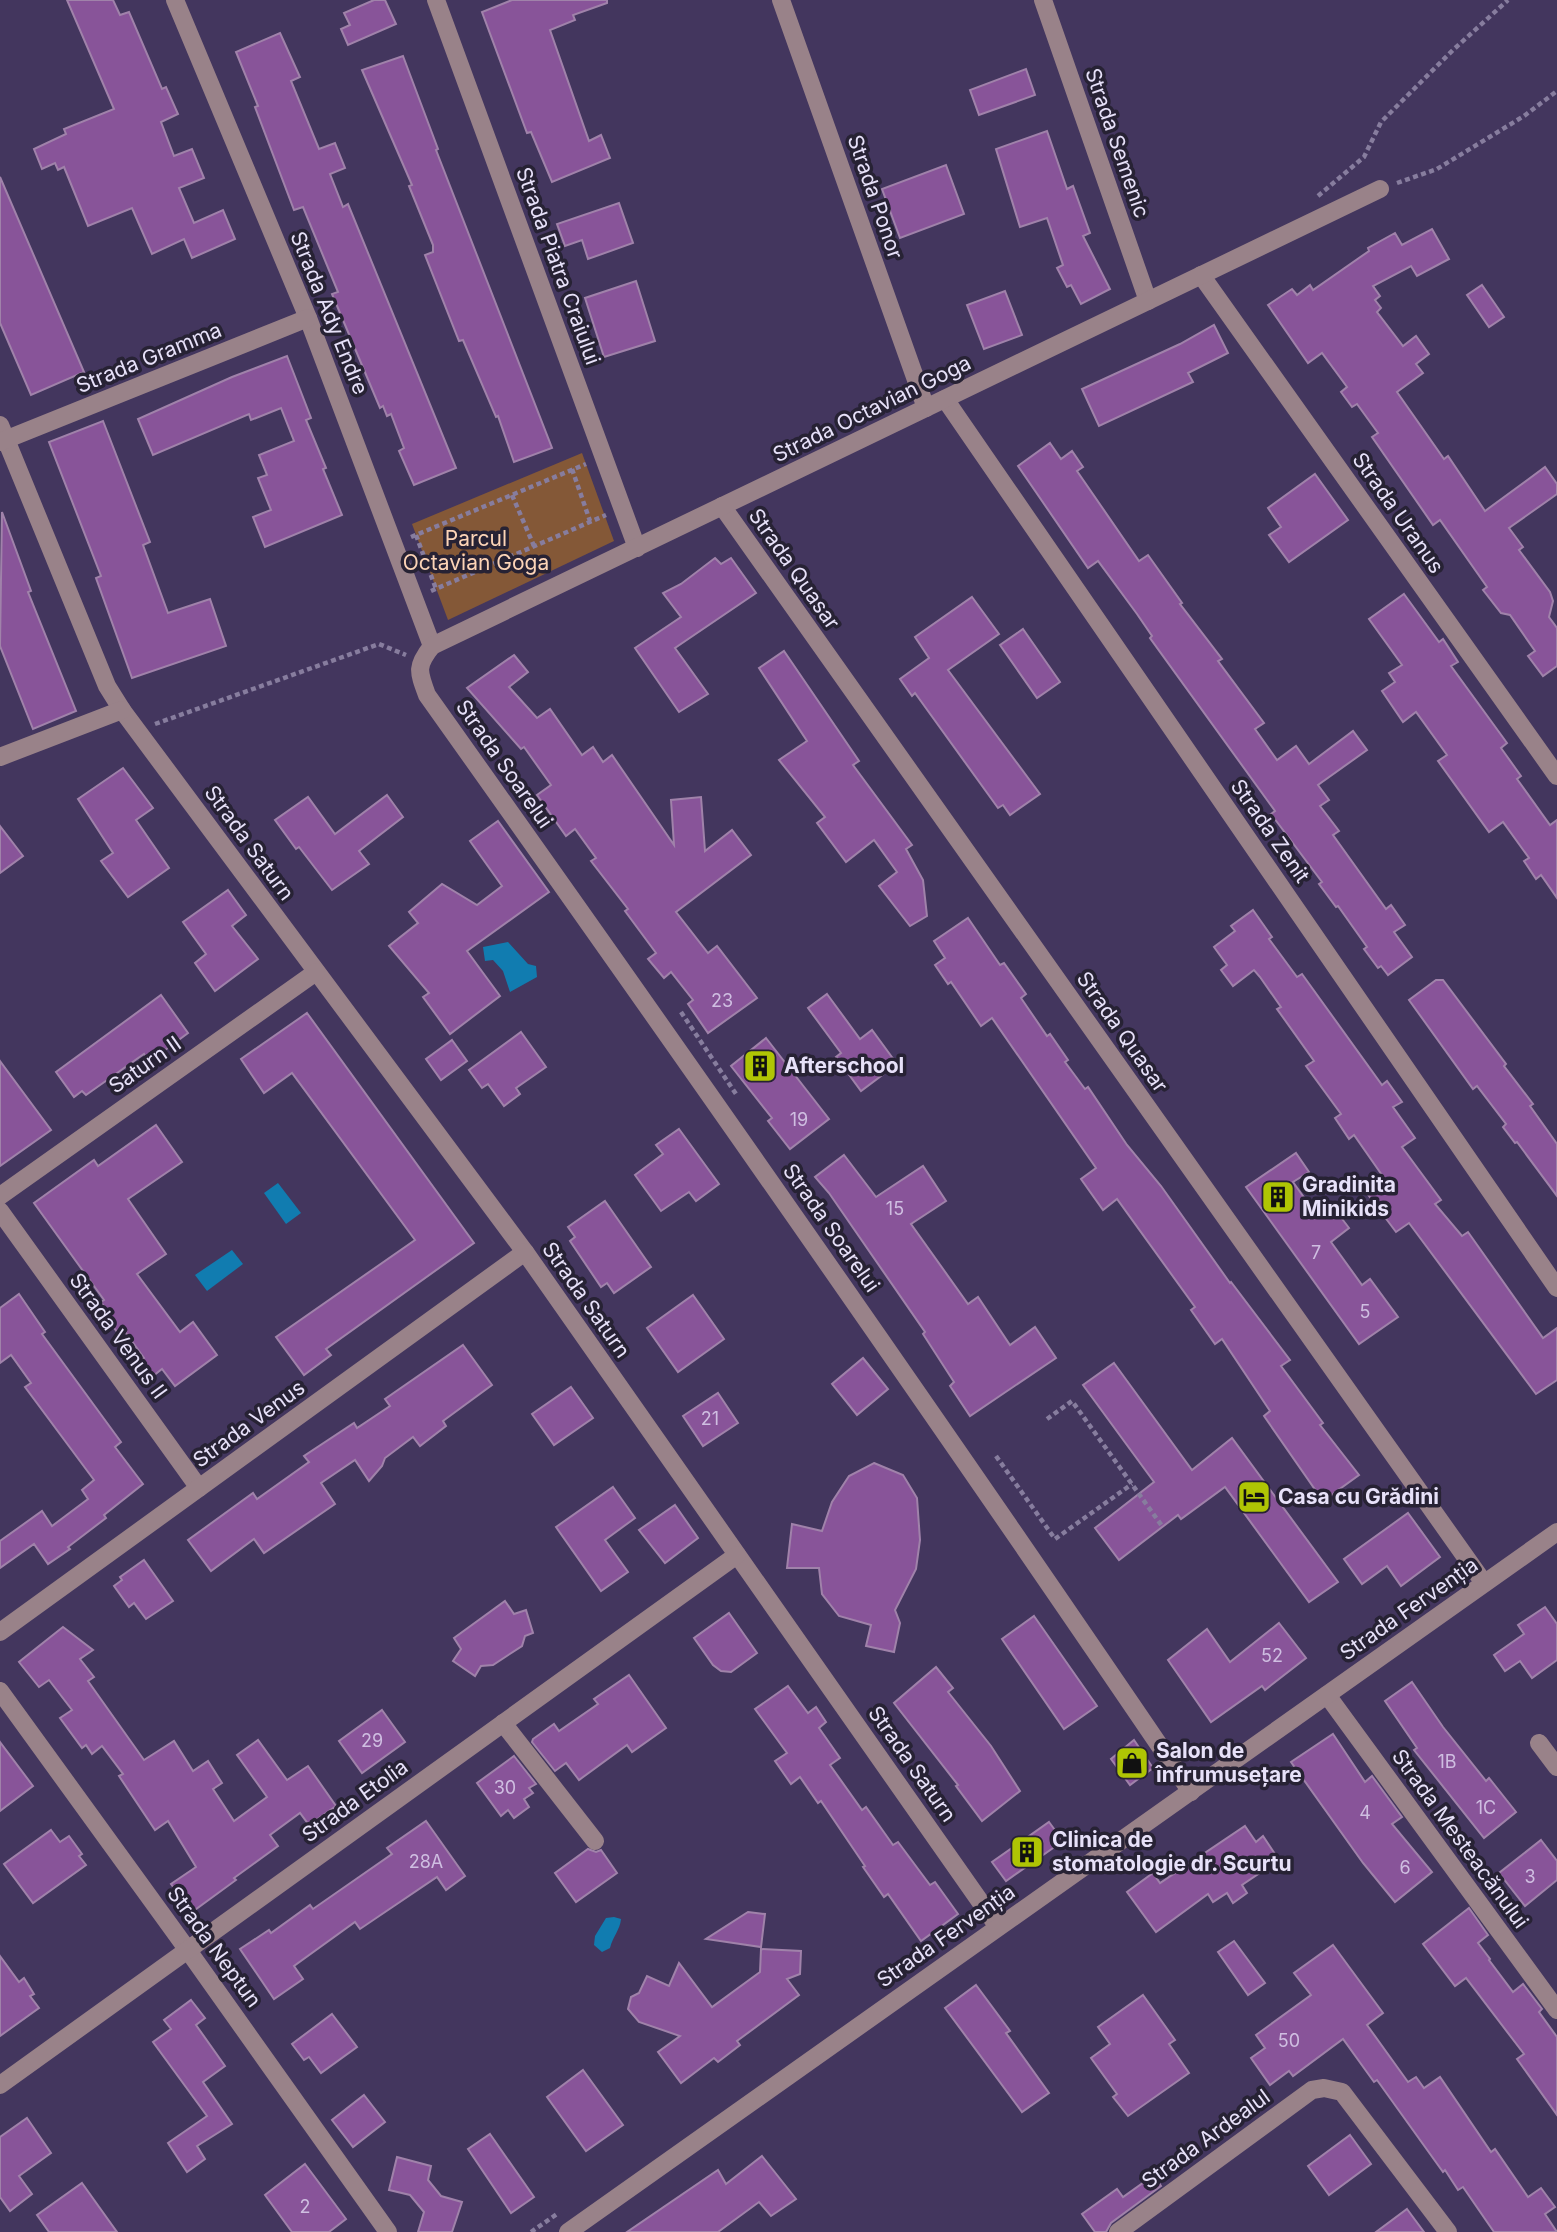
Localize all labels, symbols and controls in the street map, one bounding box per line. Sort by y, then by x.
street label: Strada Semenic [1080,65,1155,221]
street label: Strada Ponor [843,132,908,262]
street label: Strada Piatra Craiului [511,164,606,368]
street label: Strada Ady Endre [285,228,374,398]
street label: Strada Gramma [72,317,225,398]
street label: Strada Octavian Goga [769,350,975,467]
street label: Strada Uranus [1347,447,1449,578]
street label: Strada Quasar [744,504,845,634]
park label: Parcul Octavian Goga [403,526,549,575]
street label: Strada Soarelui [451,695,558,833]
street label: Strada Zenit [1226,774,1315,887]
street label: Strada Saturn [199,780,299,905]
street label: Strada Quasar [1072,967,1173,1097]
house number: 23 [711,990,733,1011]
street label: Saturn II [104,1031,186,1098]
building icon: Afterschool [741,1047,779,1085]
place label: Afterschool [784,1053,904,1078]
house number: 19 [790,1109,808,1130]
street label: Strada Soarelui [778,1159,885,1297]
place label: Gradinita Minikids [1302,1172,1396,1221]
building icon: Gradinita Minikids [1259,1178,1297,1216]
house number: 15 [886,1198,904,1219]
street label: Strada Saturn [537,1237,636,1363]
house number: 7 [1311,1242,1321,1263]
street label: Strada Venus II [64,1268,172,1403]
house number: 5 [1360,1301,1370,1322]
street label: Strada Venus [188,1375,310,1473]
house number: 21 [701,1408,719,1429]
hotel icon: Casa cu Grădini [1235,1478,1273,1516]
place label: Casa cu Grădini [1278,1484,1439,1509]
street label: Strada Fervenția [1335,1552,1482,1665]
house number: 52 [1261,1645,1283,1666]
street label: Strada Saturn [863,1701,962,1827]
house number: 29 [361,1730,383,1751]
place label: Salon de înfrumusețare [1154,1738,1302,1787]
shop icon: Salon de înfrumusețare [1113,1744,1151,1782]
street label: Strada Mesteacănului [1387,1744,1534,1933]
house number: 1B [1437,1751,1457,1772]
street label: Strada Etolia [297,1754,412,1847]
house number: 30 [494,1777,516,1798]
house number: 1C [1476,1797,1496,1818]
house number: 4 [1359,1802,1371,1823]
place label: Clinica de stomatologie dr. Scurtu [1052,1827,1292,1876]
building icon: Clinica de stomatologie dr. Scurtu [1008,1833,1046,1871]
house number: 28A [409,1851,443,1872]
house number: 6 [1399,1857,1411,1878]
house number: 3 [1524,1866,1536,1887]
street label: Strada Fervenția [872,1879,1019,1992]
street label: Strada Neptun [162,1881,267,2012]
house number: 50 [1278,2030,1300,2051]
street label: Strada Ardealul [1137,2084,1275,2193]
house number: 2 [300,2196,310,2217]

